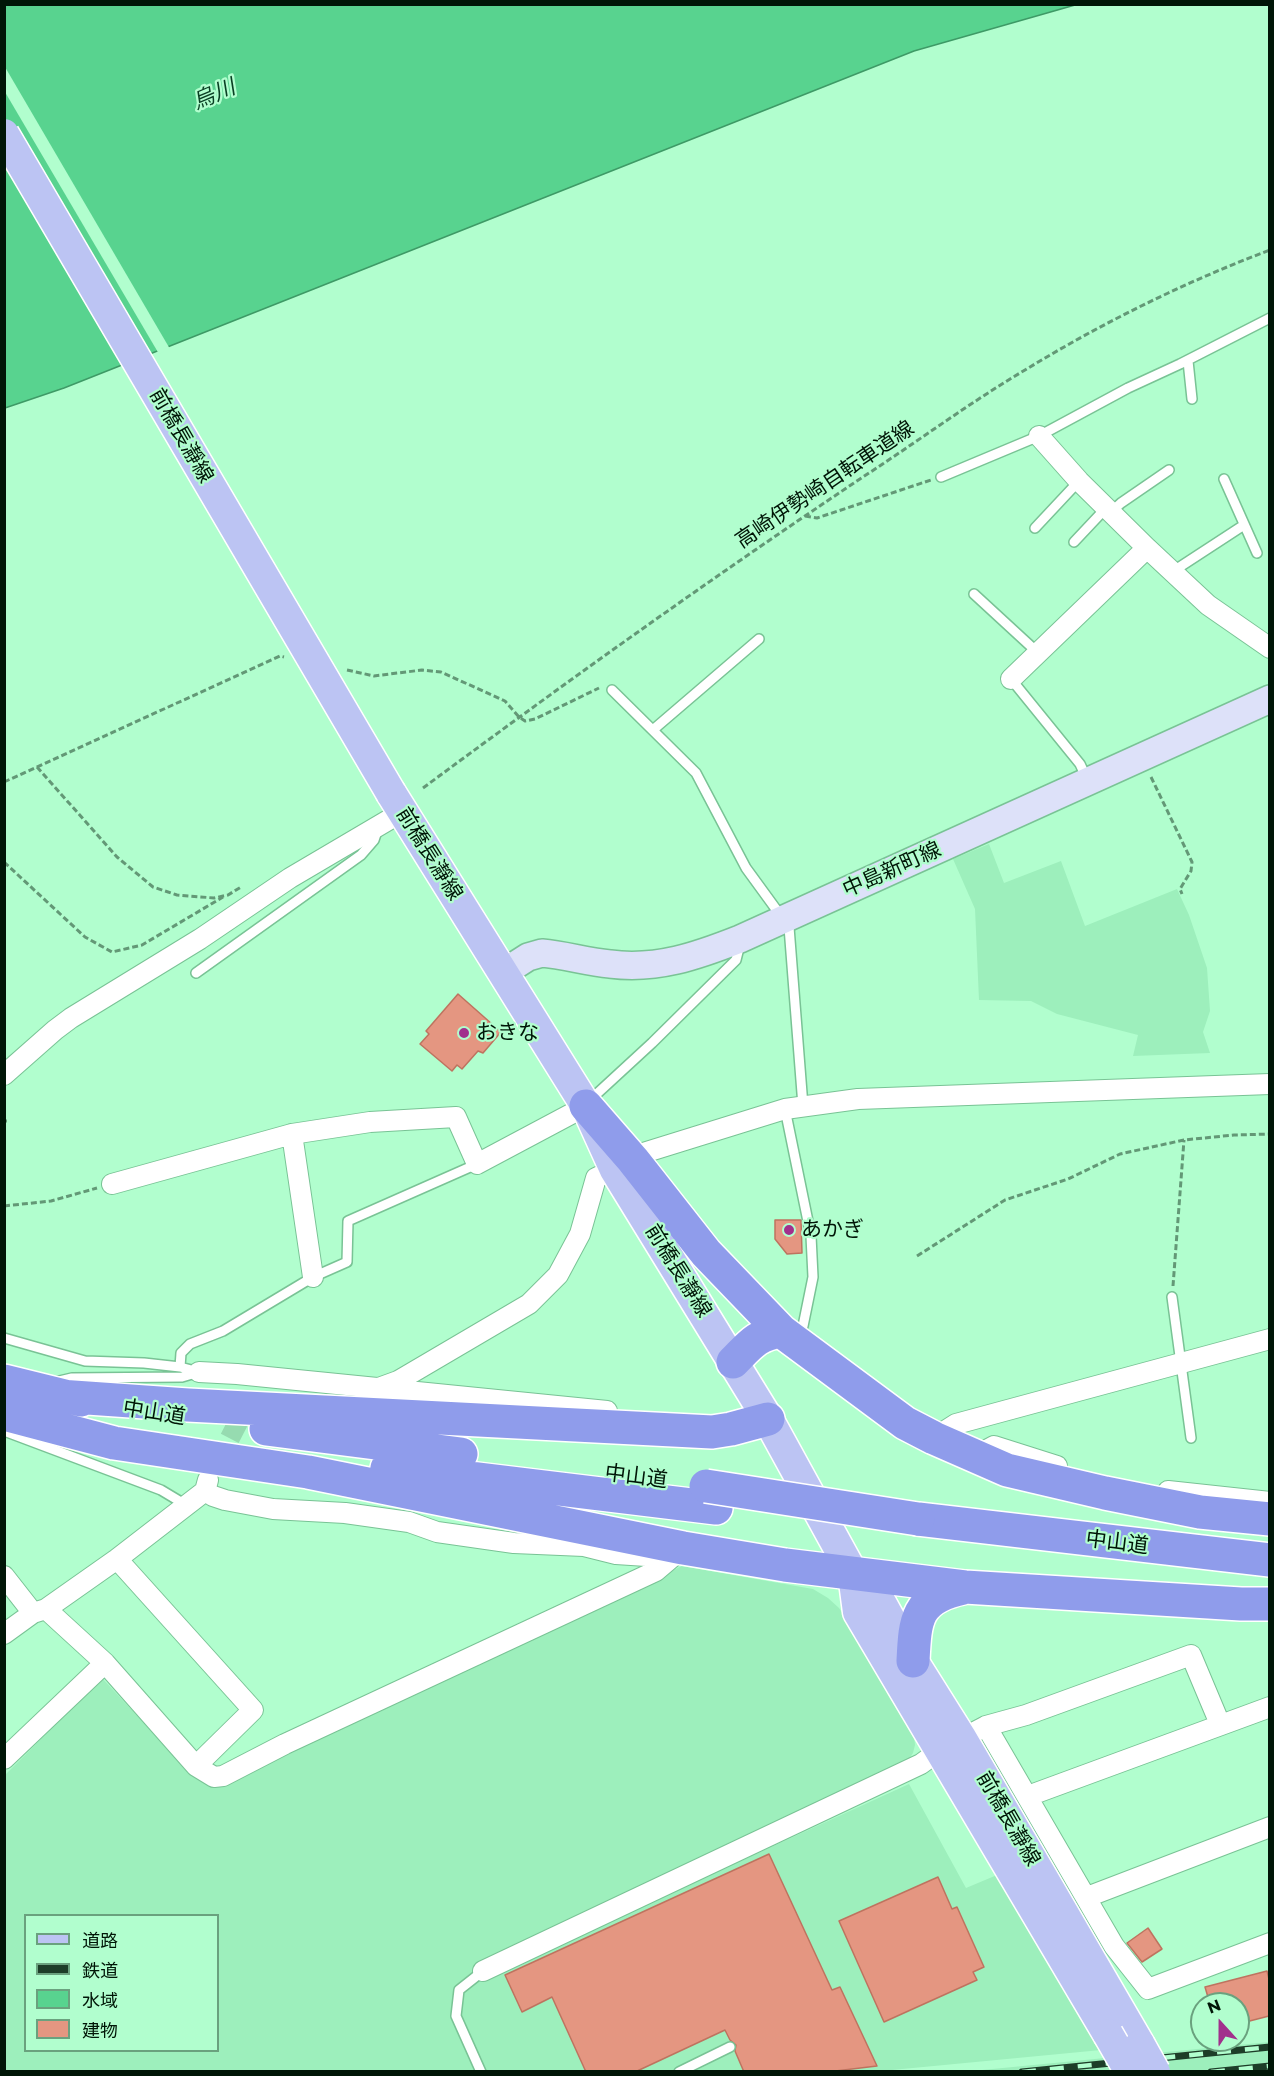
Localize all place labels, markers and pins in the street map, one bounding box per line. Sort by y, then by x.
place label: おきな [476,1020,539,1046]
marker: おきな [457,1026,471,1040]
place label: あかぎ [801,1217,864,1243]
marker: あかぎ [782,1223,796,1237]

